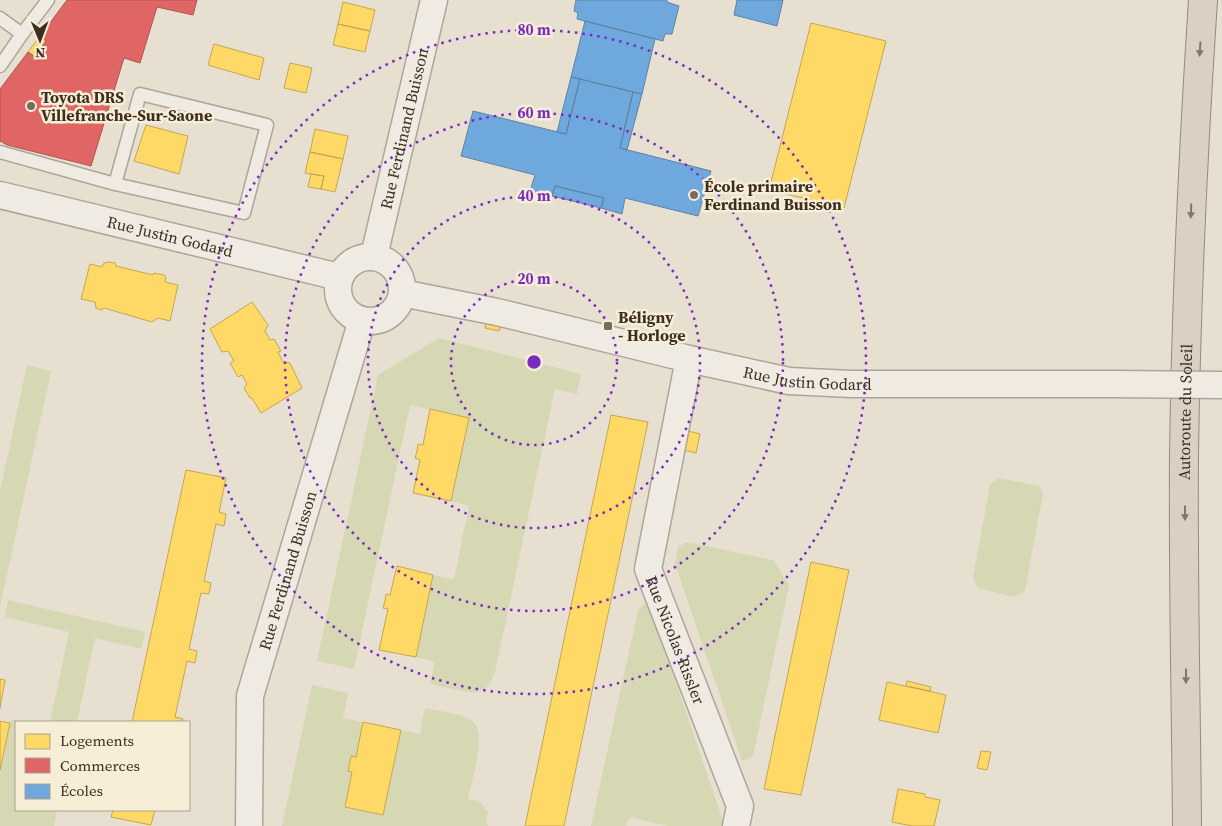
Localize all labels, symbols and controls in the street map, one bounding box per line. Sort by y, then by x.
north arrow [15,15,65,65]
text: 80 m [517,19,551,40]
one-way arrow [1196,41,1204,57]
text: N [35,43,46,63]
street label: Rue Ferdinand Buisson [374,45,434,211]
place label: Toyota DRS Villefranche-Sur-Saone [41,86,212,126]
marker: Toyota DRS Villefranche-Sur-Saone [25,100,37,112]
text: 60 m [517,102,551,123]
place label: École primaire Ferdinand Buisson [704,175,842,215]
text: 40 m [517,185,551,206]
marker: École primaire Ferdinand Buisson [688,189,700,201]
one-way arrow [1187,203,1195,219]
street label: Rue Justin Godard [105,210,235,262]
text: 20 m [517,268,551,289]
place label: Béligny - Horloge [618,306,686,346]
marker: Béligny - Horloge [602,320,614,332]
street label: Autoroute du Soleil [1173,343,1197,480]
centre of rings [525,353,543,371]
street label: Rue Justin Godard [741,360,871,395]
street label: Rue Ferdinand Buisson [253,488,322,653]
one-way arrow [1181,506,1189,522]
street label: Rue Nicolas Rissler [641,572,711,708]
one-way arrow [1182,668,1190,684]
legend [15,721,190,811]
text: Logements [60,730,134,751]
text: Commerces [60,755,140,776]
text: Écoles [60,780,103,801]

